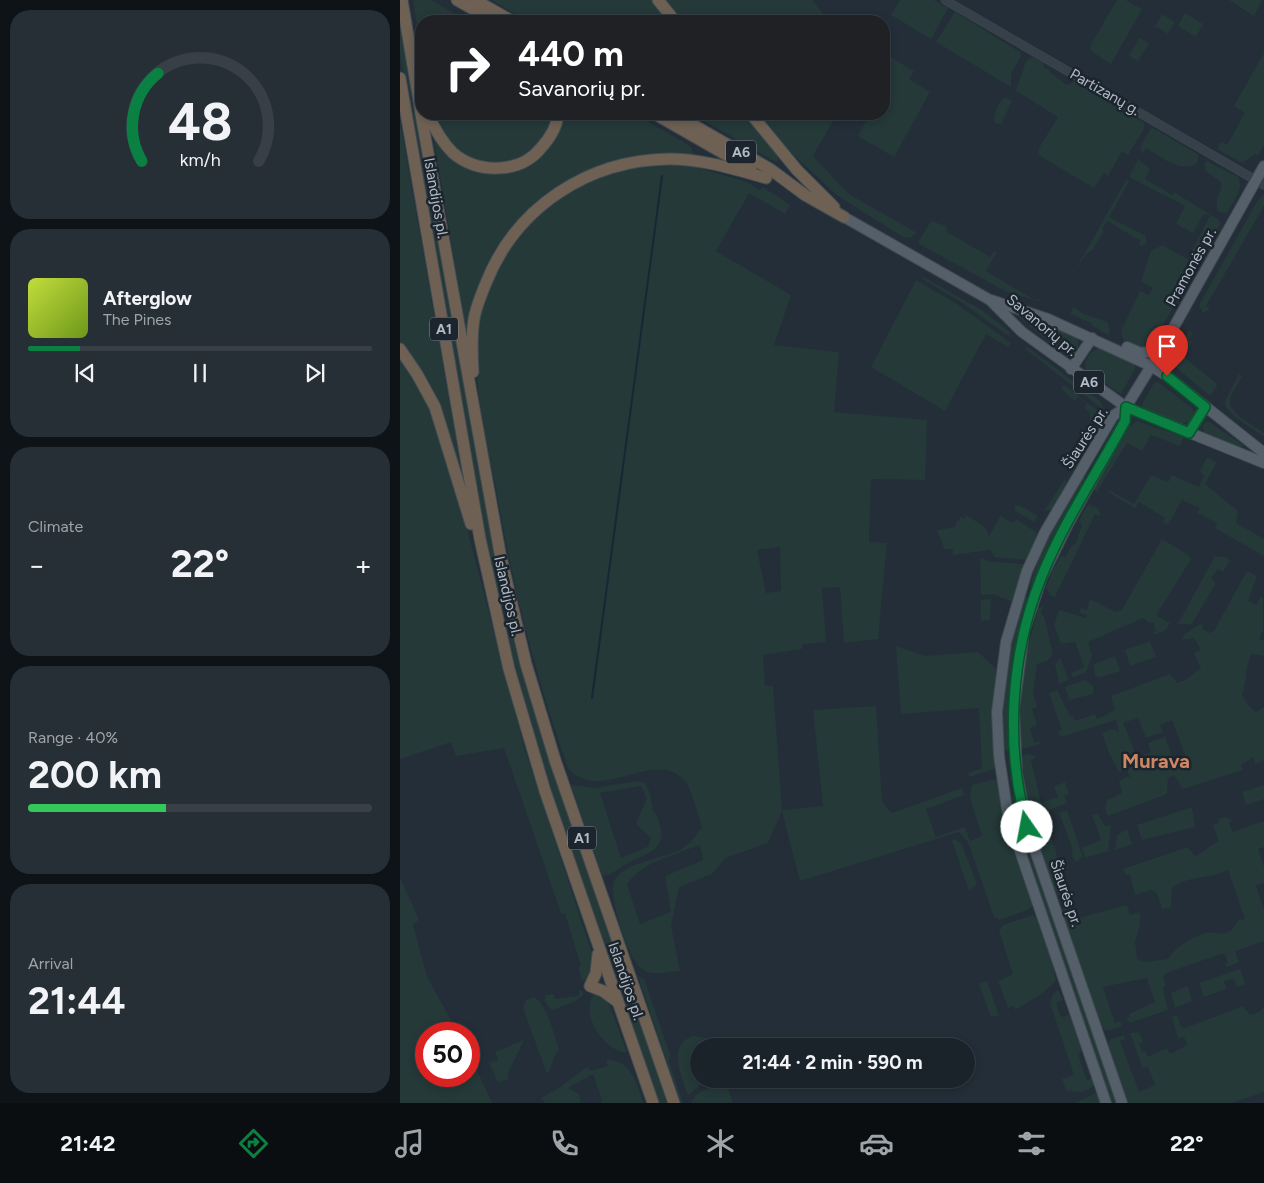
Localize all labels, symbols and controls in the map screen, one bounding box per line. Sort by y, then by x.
text: 440 m [518,33,624,75]
icon: right [435,35,500,100]
street label: Partizanų g. [1067,65,1143,119]
text: Savanorių pr. [518,75,645,102]
text: 48 [168,91,232,153]
road number: A6 [726,140,756,163]
text: km/h [180,149,220,170]
street label: Islandijos pl. [420,156,452,240]
street label: Pramonės pr. [1162,225,1220,309]
text: Afterglow [103,287,192,310]
street label: Savanorių pr. [1003,290,1081,360]
text: The Pines [103,310,172,329]
road number: A1 [430,318,458,340]
pin [1146,325,1188,376]
icon: arrive [1153,332,1181,360]
icon: previous [71,359,99,387]
icon: pause [186,359,214,387]
icon: next [301,359,329,387]
road number: A6 [1074,371,1104,394]
street label: Šiaurės pr. [1058,404,1112,472]
text: Climate [28,517,83,536]
text: 22° [171,541,229,587]
text: − [28,548,45,582]
text: + [355,548,372,582]
street label: Islandijos pl. [490,554,526,638]
text: Range · 40% [28,728,118,747]
district label: Murava [1122,749,1190,773]
text: 200 km [28,752,162,798]
position arrow [1000,800,1052,852]
road number: A1 [568,826,596,850]
street label: Šiaurės pr. [1046,857,1086,929]
street label: Islandijos pl. [604,940,648,1022]
text: Arrival [28,954,73,973]
text: 21:44 [28,978,126,1024]
speed limit sign: 50 [415,1022,480,1087]
text: 21:44 · 2 min · 590 m [742,1051,923,1074]
icon: directions [236,1126,271,1161]
icon: music [392,1126,427,1161]
icon: phone [547,1126,582,1161]
icon: climate [703,1126,738,1161]
icon: car [859,1126,894,1161]
icon: filters [1014,1126,1049,1161]
text: 21:42 [60,1130,116,1157]
text: 22° [1170,1130,1204,1157]

